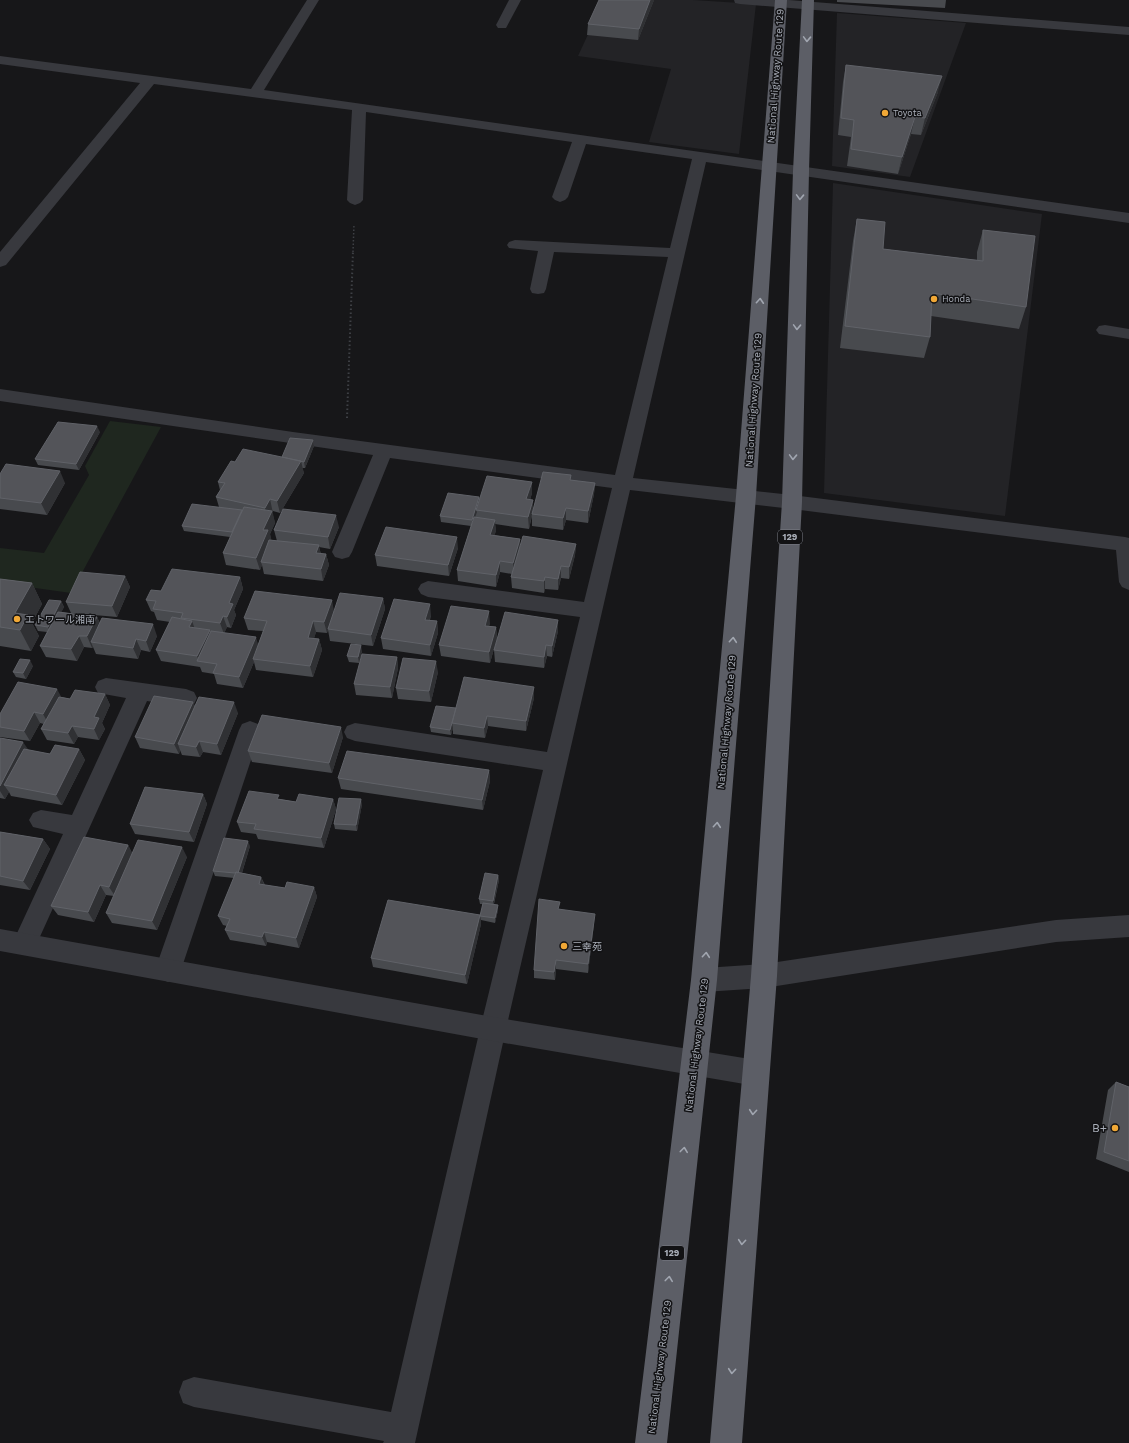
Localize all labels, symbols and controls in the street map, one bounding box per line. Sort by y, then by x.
street label: National Highway Route 129 [765,8,786,144]
one-way arrow [802,36,811,42]
marker: Toyota [880,108,890,118]
place label: Toyota [893,108,922,118]
one-way arrow [796,194,804,200]
marker: Honda [929,294,939,304]
place label: Honda [942,294,970,304]
one-way arrow [755,298,764,304]
one-way arrow [793,324,801,330]
street label: National Highway Route 129 [743,332,764,468]
one-way arrow [789,454,797,460]
road number: 129 [778,530,802,544]
marker: エトワール湘南 [12,614,22,624]
place label: エトワール湘南 [25,614,95,625]
one-way arrow [729,637,738,643]
street label: National Highway Route 129 [715,654,738,790]
one-way arrow [713,822,722,828]
marker: 三幸苑 [559,941,569,951]
place label: 三幸苑 [572,941,602,952]
one-way arrow [702,952,711,958]
street label: National Highway Route 129 [683,978,710,1113]
one-way arrow [749,1109,758,1115]
place label: B+ [1092,1121,1107,1135]
marker: B+ [1110,1123,1120,1133]
one-way arrow [679,1147,688,1153]
one-way arrow [738,1239,747,1245]
road number: 129 [660,1246,684,1260]
one-way arrow [665,1276,674,1282]
street label: National Highway Route 129 [646,1300,673,1435]
one-way arrow [727,1368,736,1374]

